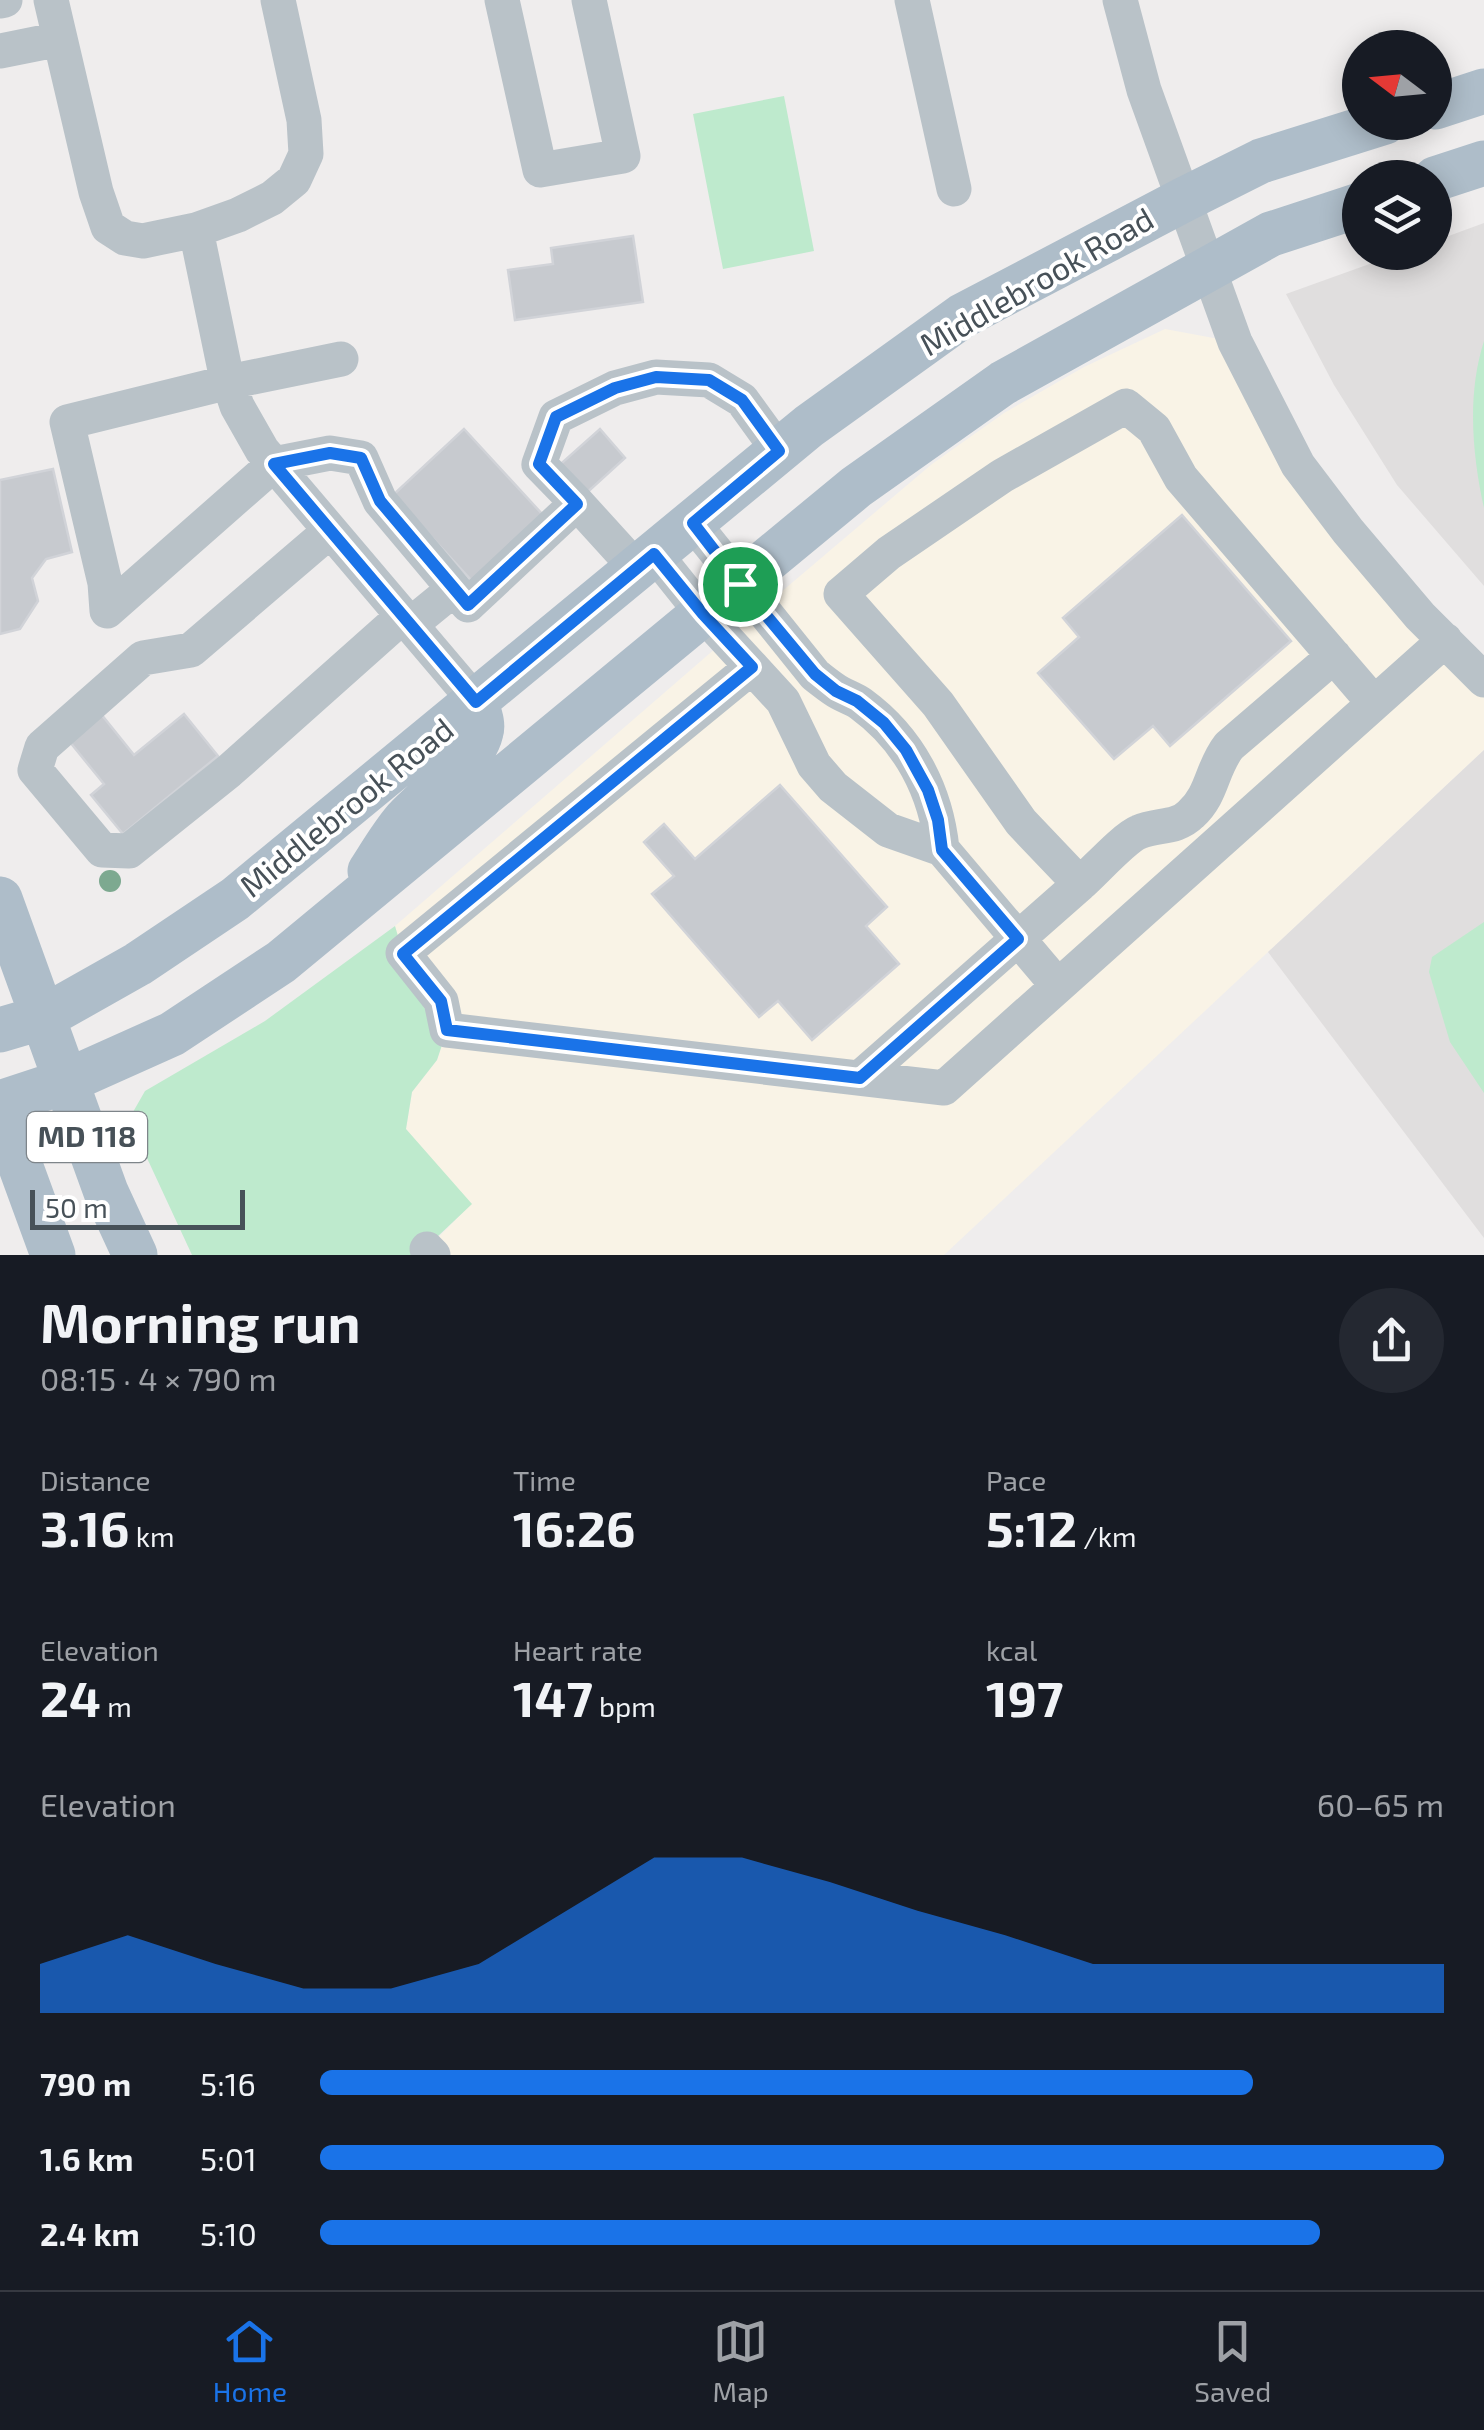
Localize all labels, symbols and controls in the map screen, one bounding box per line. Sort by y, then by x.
north arrow [1342,30,1452,140]
map controls [1342,30,1452,270]
button: layers [1342,160,1452,270]
street label: Middlebrook Road [913,198,1159,363]
pin [698,542,783,627]
icon: arrive [713,557,768,612]
street label: Middlebrook Road [232,709,460,904]
road number: MD 118 [27,1112,147,1162]
scale bar [30,1185,245,1230]
text: 50 m [45,1190,108,1224]
text: Morning run [40,1288,361,1354]
button: share [1339,1288,1444,1393]
text: 08:15 · 4 × 790 m [40,1359,277,1397]
text: Distance [40,1463,151,1497]
text: Time [513,1463,576,1497]
text: Pace [986,1463,1046,1497]
text: 3.16 [40,1497,129,1557]
text: 16:26 [513,1497,636,1557]
text: 5:12 [986,1497,1077,1557]
text: km [129,1519,175,1553]
text: /km [1077,1519,1137,1553]
text: Elevation [40,1633,159,1667]
text: Heart rate [513,1633,643,1667]
text: kcal [986,1633,1037,1667]
text: 24 [40,1667,101,1727]
text: 147 [513,1667,593,1727]
text: 197 [986,1667,1064,1727]
text: m [101,1689,132,1723]
text: bpm [593,1689,656,1723]
text: Elevation [40,1785,176,1823]
text: 60–65 m [1317,1785,1444,1823]
text: 790 m [40,2064,131,2102]
text: 5:16 [200,2064,256,2102]
text: 1.6 km [40,2139,134,2177]
text: 5:01 [200,2139,257,2177]
text: 2.4 km [40,2214,140,2252]
text: 5:10 [200,2214,257,2252]
tab: Home [213,2314,287,2408]
tab: Map [713,2314,769,2408]
tab: Saved [1194,2314,1271,2408]

